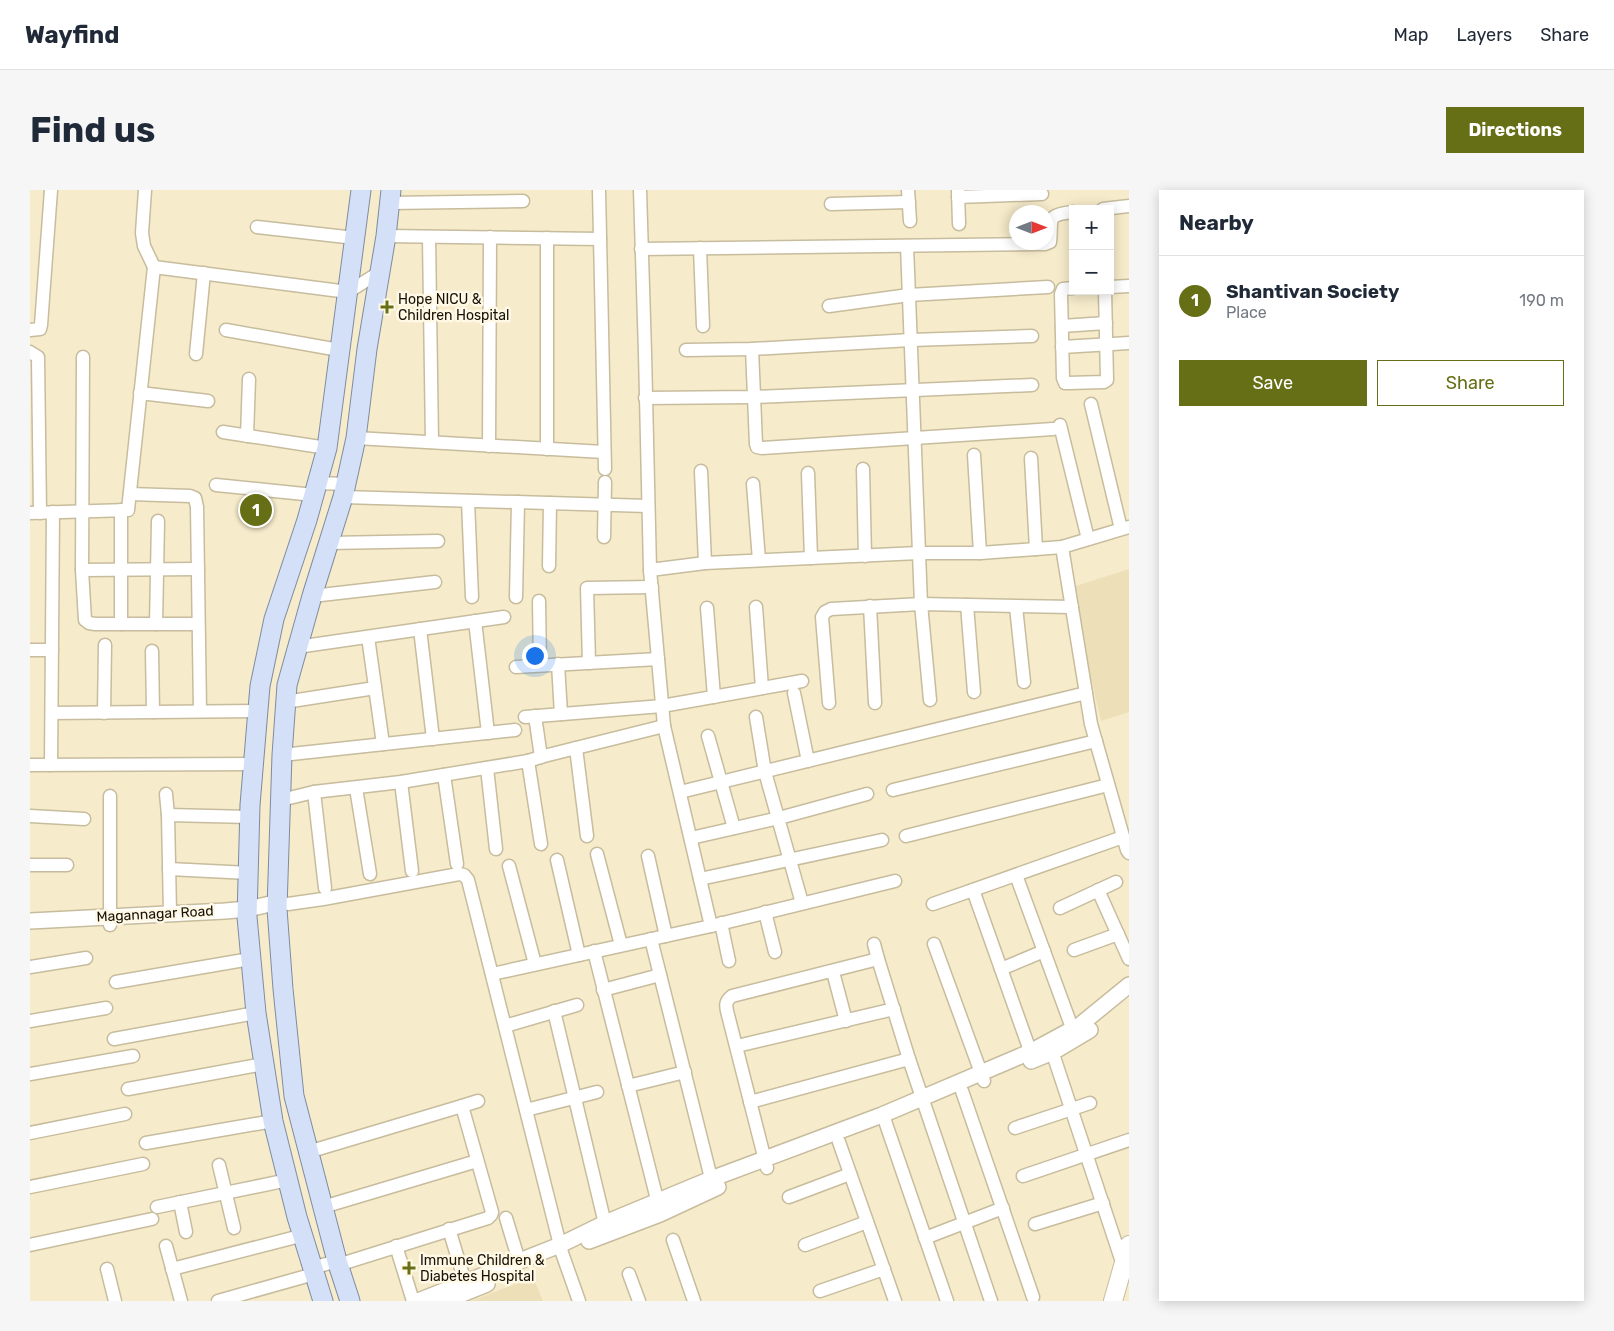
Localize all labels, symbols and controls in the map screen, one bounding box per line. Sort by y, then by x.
text: Wayfind [25,21,119,49]
text: Map [1394,24,1429,46]
text: Layers [1457,24,1512,46]
text: Share [1540,24,1589,46]
button: Directions [1446,107,1584,153]
text: Find us [30,109,155,151]
north arrow [1009,205,1054,250]
map controls [1069,205,1114,295]
button: + [1069,205,1114,250]
text: Nearby [1179,210,1254,235]
button: − [1069,250,1114,295]
text: Shantivan Society [1226,280,1399,303]
place label: Hope NICU & Children Hospital [398,291,509,324]
text: 1 [1191,291,1199,310]
text: 190 m [1519,291,1564,310]
marker: Hope NICU & Children Hospital [380,300,394,314]
text: Place [1226,303,1267,322]
button: Save [1179,360,1367,406]
button: Share [1377,360,1564,406]
pin: 1 [240,491,272,529]
your location [522,643,548,669]
street label: Magannagar Road [96,902,214,926]
place label: Immune Children & Diabetes Hospital [420,1252,545,1285]
marker: Immune Children & Diabetes Hospital [402,1261,416,1275]

